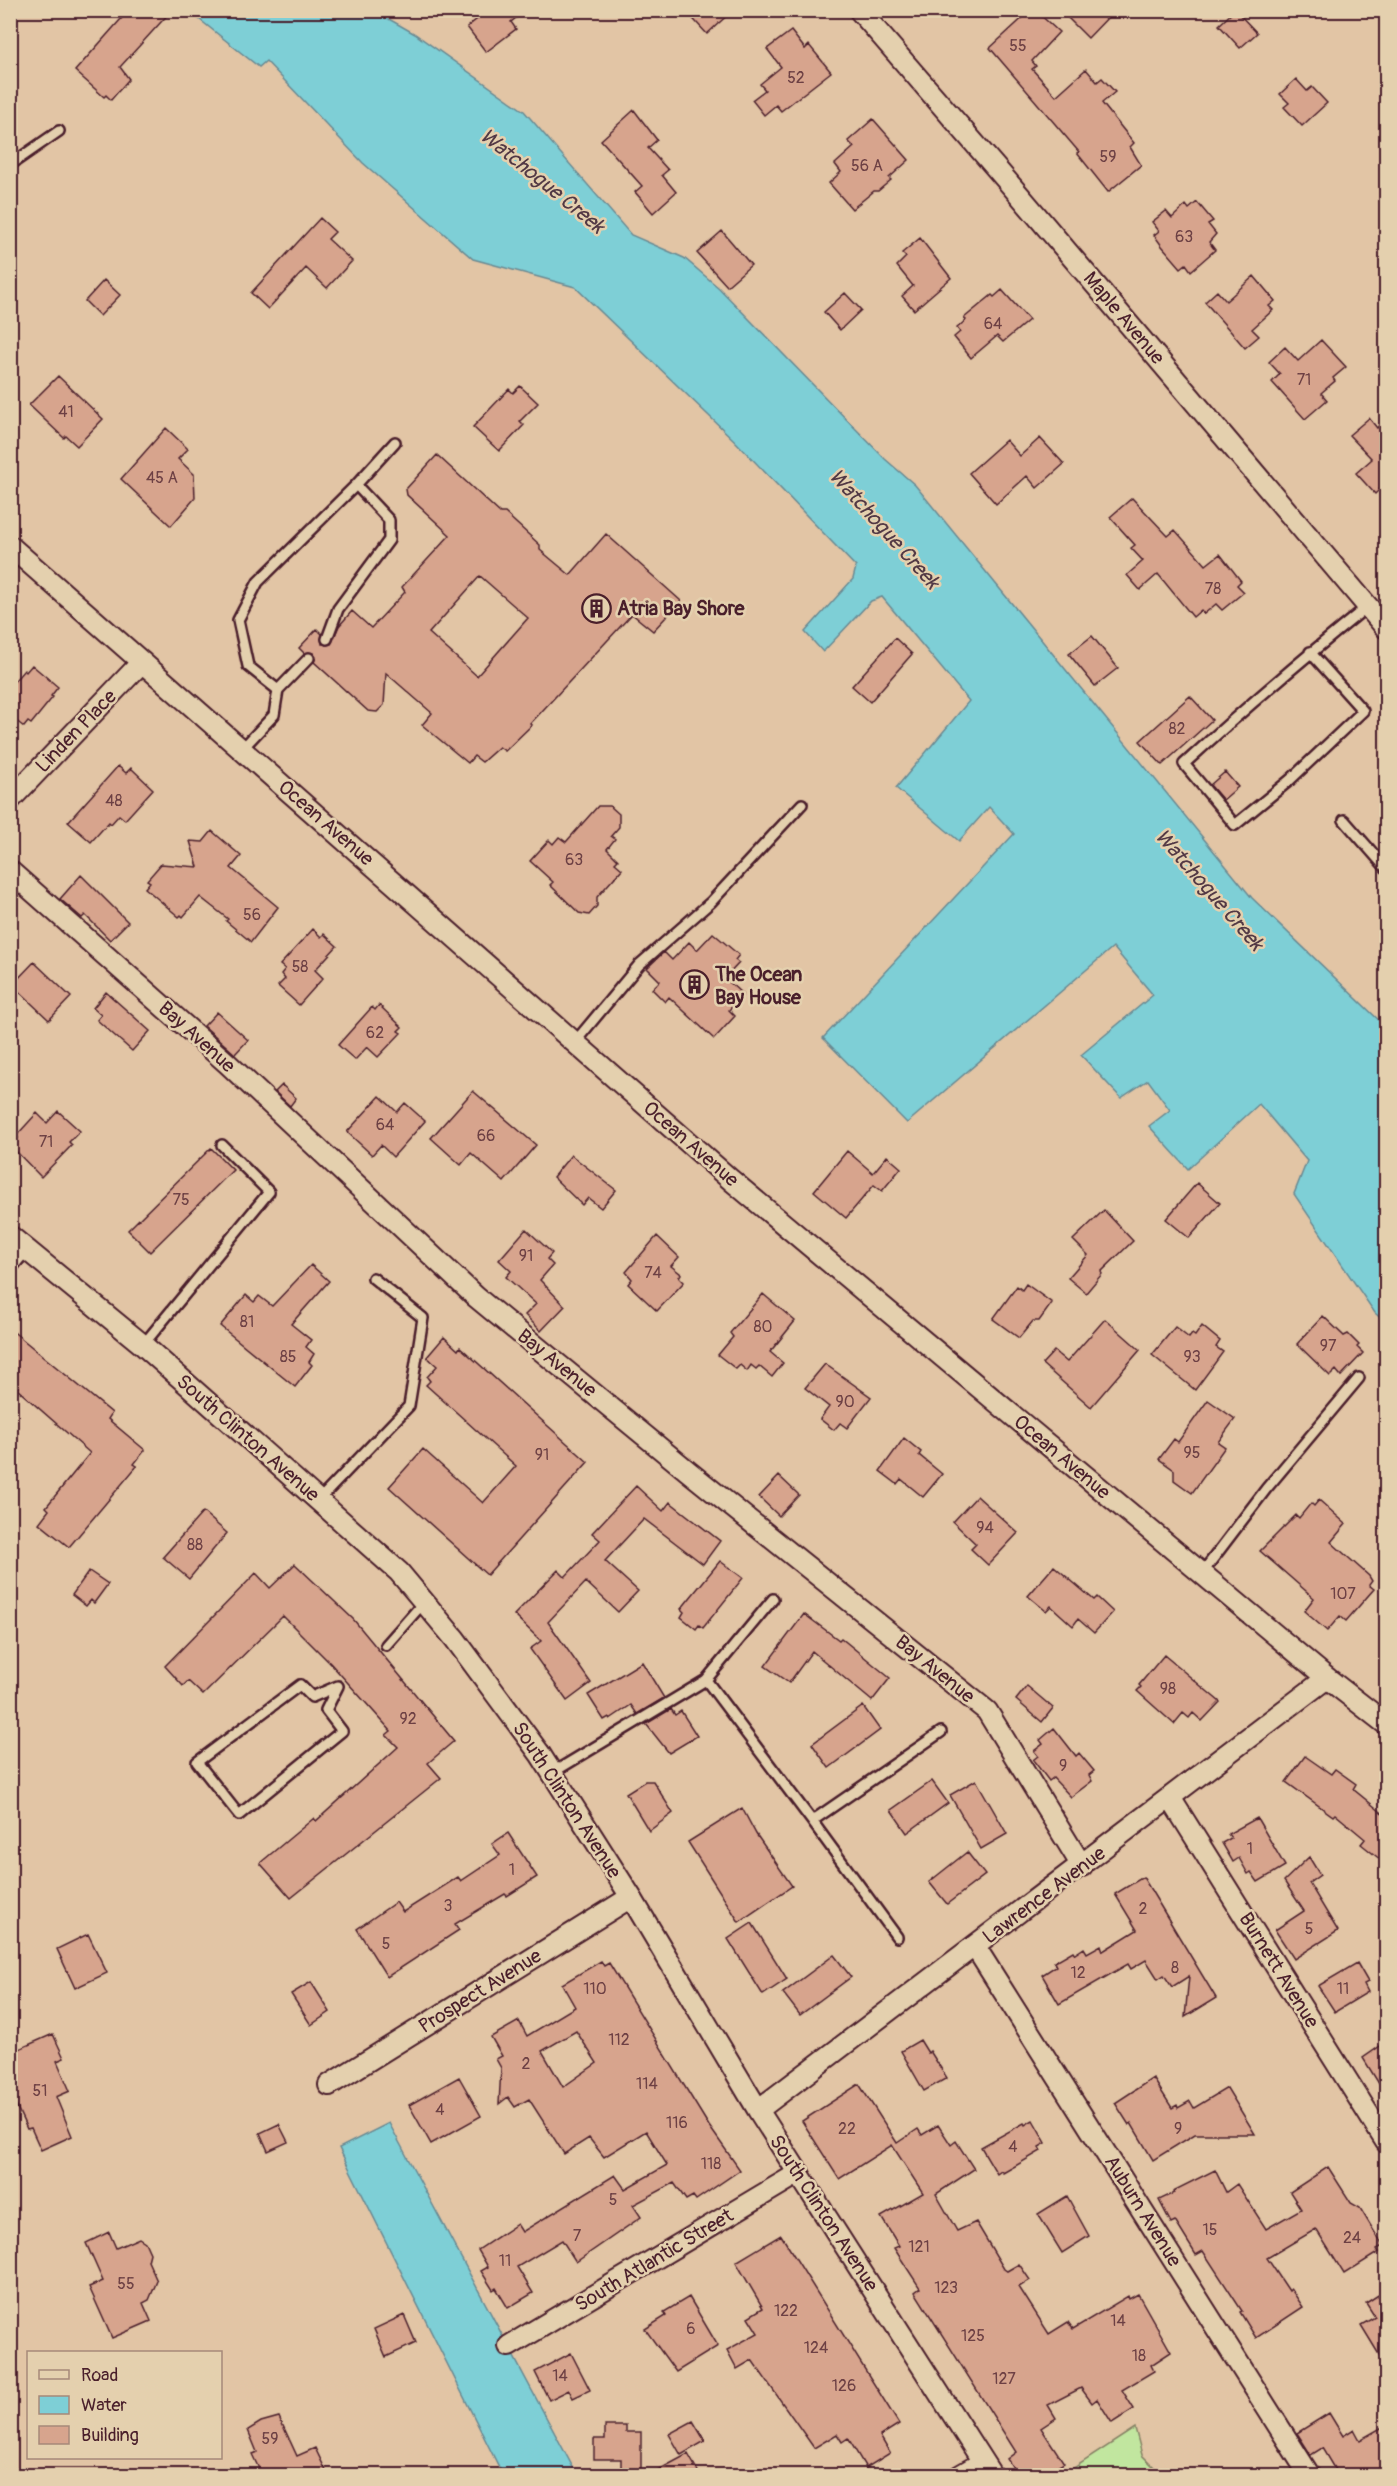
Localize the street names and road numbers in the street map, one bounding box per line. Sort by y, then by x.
street label: Maple Avenue [1078,266,1170,370]
street label: Linden Place [30,684,122,778]
street label: Ocean Avenue [273,775,379,871]
street label: Bay Avenue [153,996,241,1078]
street label: Ocean Avenue [638,1096,744,1192]
street label: Bay Avenue [512,1323,602,1403]
street label: South Clinton Avenue [171,1369,325,1507]
street label: Ocean Avenue [1009,1409,1116,1505]
street label: Bay Avenue [890,1629,980,1709]
street label: South Clinton Avenue [507,1717,627,1883]
street label: Lawrence Avenue [978,1841,1111,1949]
street label: Burnett Avenue [1234,1908,1325,2033]
street label: Prospect Avenue [414,1943,546,2039]
street label: South Clinton Avenue [764,2130,884,2296]
street label: Auburn Avenue [1099,2151,1187,2271]
street label: South Atlantic Street [570,2202,738,2317]

